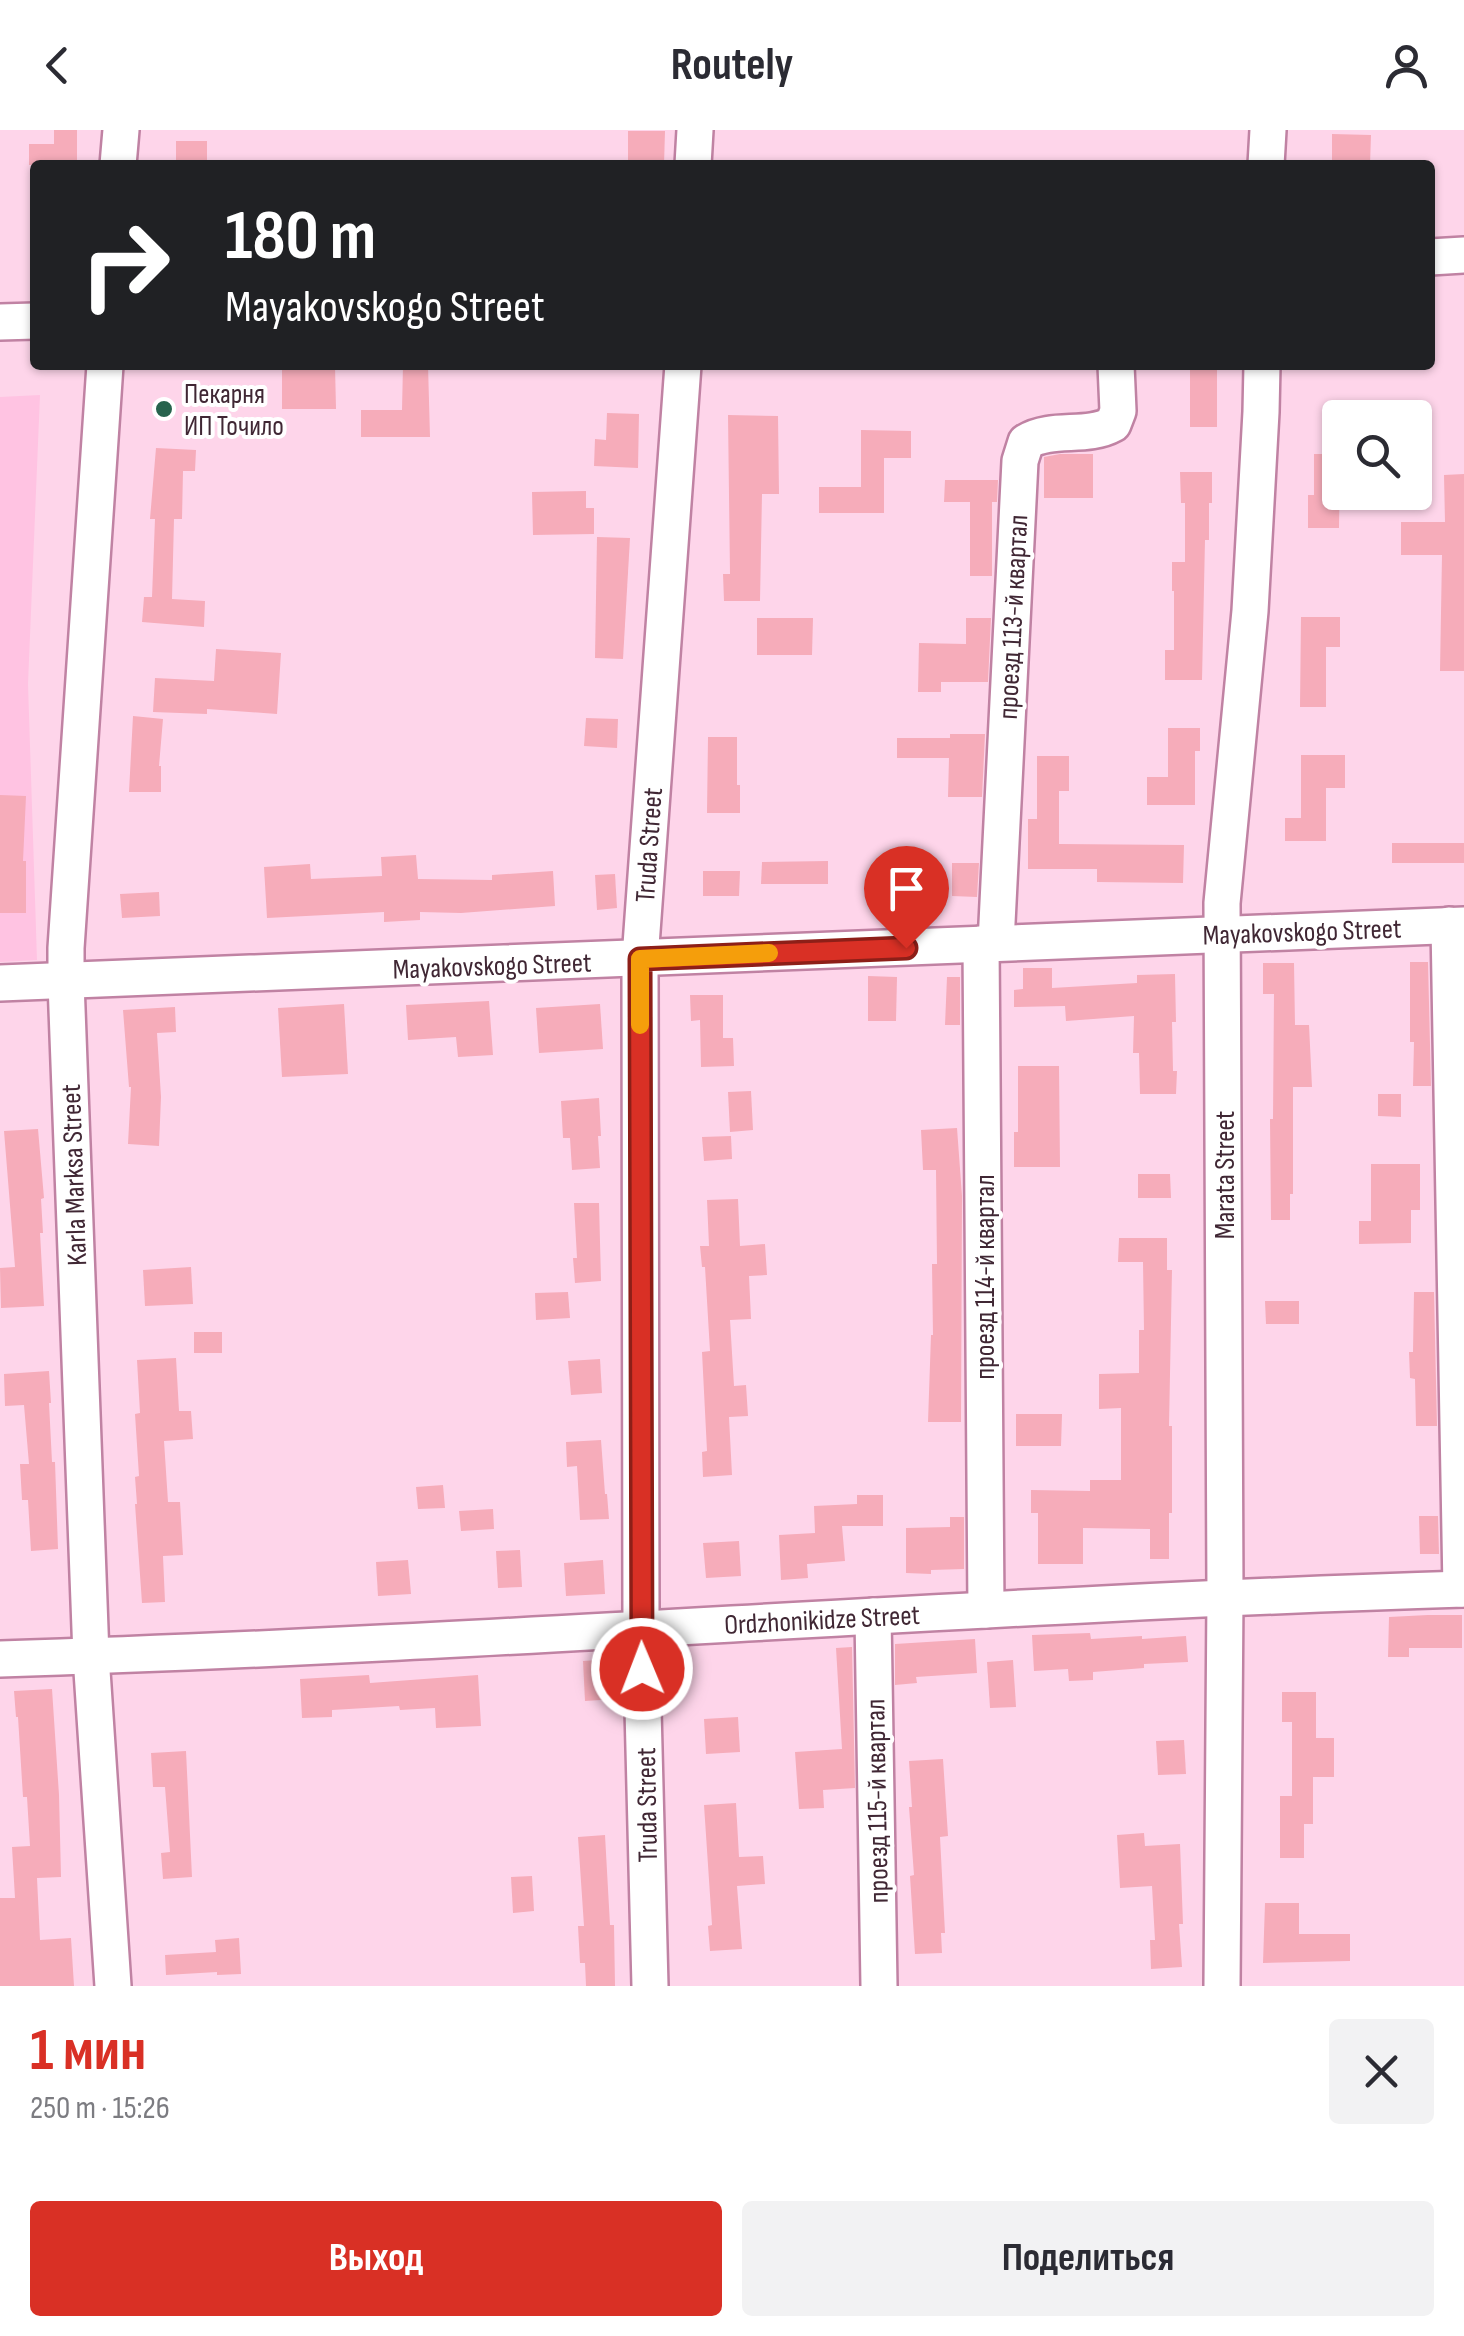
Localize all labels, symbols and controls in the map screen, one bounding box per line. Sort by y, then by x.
icon: back [30,38,85,93]
text: Routely [671,38,793,93]
icon: person [1379,38,1434,93]
text: 180 m [225,195,376,279]
icon: right [60,200,190,330]
text: Mayakovskogo Street [225,280,545,335]
place label: Пекарня ИП Точило [184,378,284,443]
marker: Пекарня ИП Точило [153,398,175,420]
map controls [1322,400,1432,510]
button: search [1322,400,1432,510]
street label: проезд 113-й квартал [992,514,1035,720]
street label: Truda Street [629,787,670,904]
pin [864,846,949,949]
icon: arrive [879,861,934,916]
street label: Mayakovskogo Street [1202,913,1402,952]
street label: Mayakovskogo Street [392,947,592,986]
street label: Karla Marksa Street [55,1084,94,1266]
street label: Marata Street [1209,1111,1242,1239]
street label: проезд 114-й квартал [969,1175,1002,1379]
street label: Ordzhonikidze Street [723,1599,921,1642]
position arrow [590,1617,694,1721]
street label: проезд 115-й квартал [859,1699,896,1903]
street label: Truda Street [630,1747,665,1863]
text: 1 мин [30,2015,146,2087]
button: close [1329,2019,1434,2124]
text: 250 m · 15:26 [30,2089,170,2128]
button: Выход [30,2201,722,2316]
button: Поделиться [742,2201,1434,2316]

